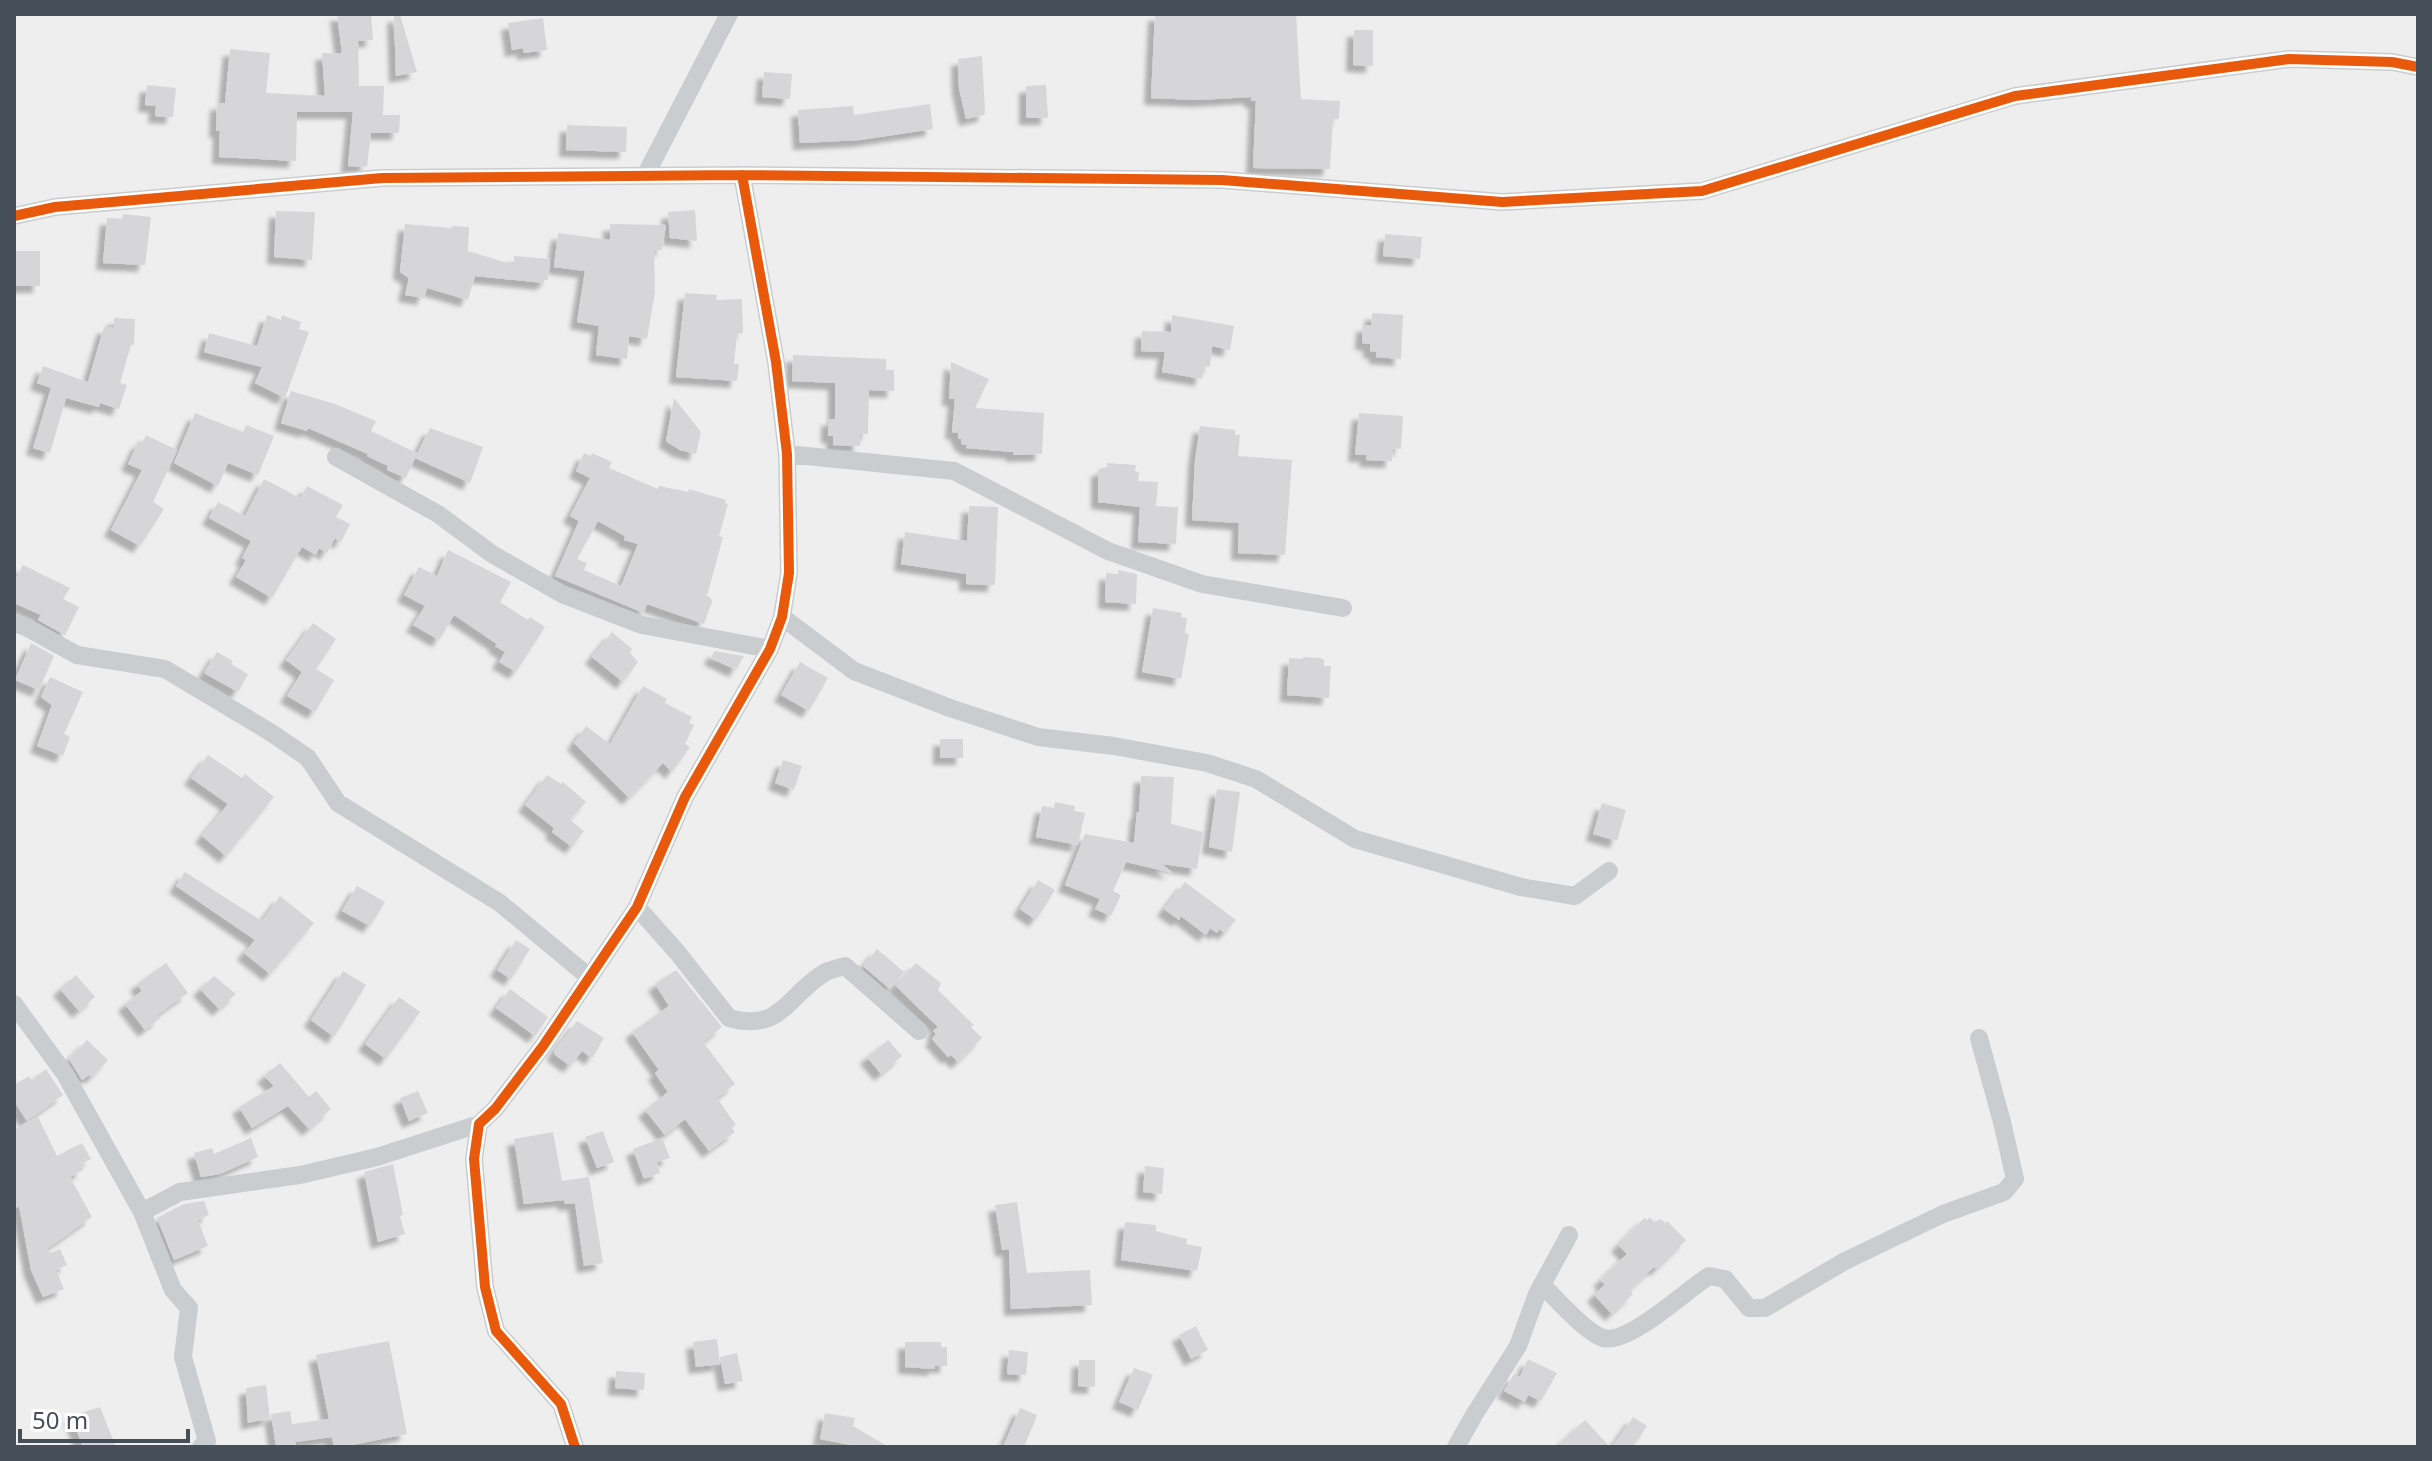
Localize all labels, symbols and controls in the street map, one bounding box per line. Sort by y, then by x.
scale bar [20,1393,188,1443]
text: 50 m [32,1403,88,1436]

